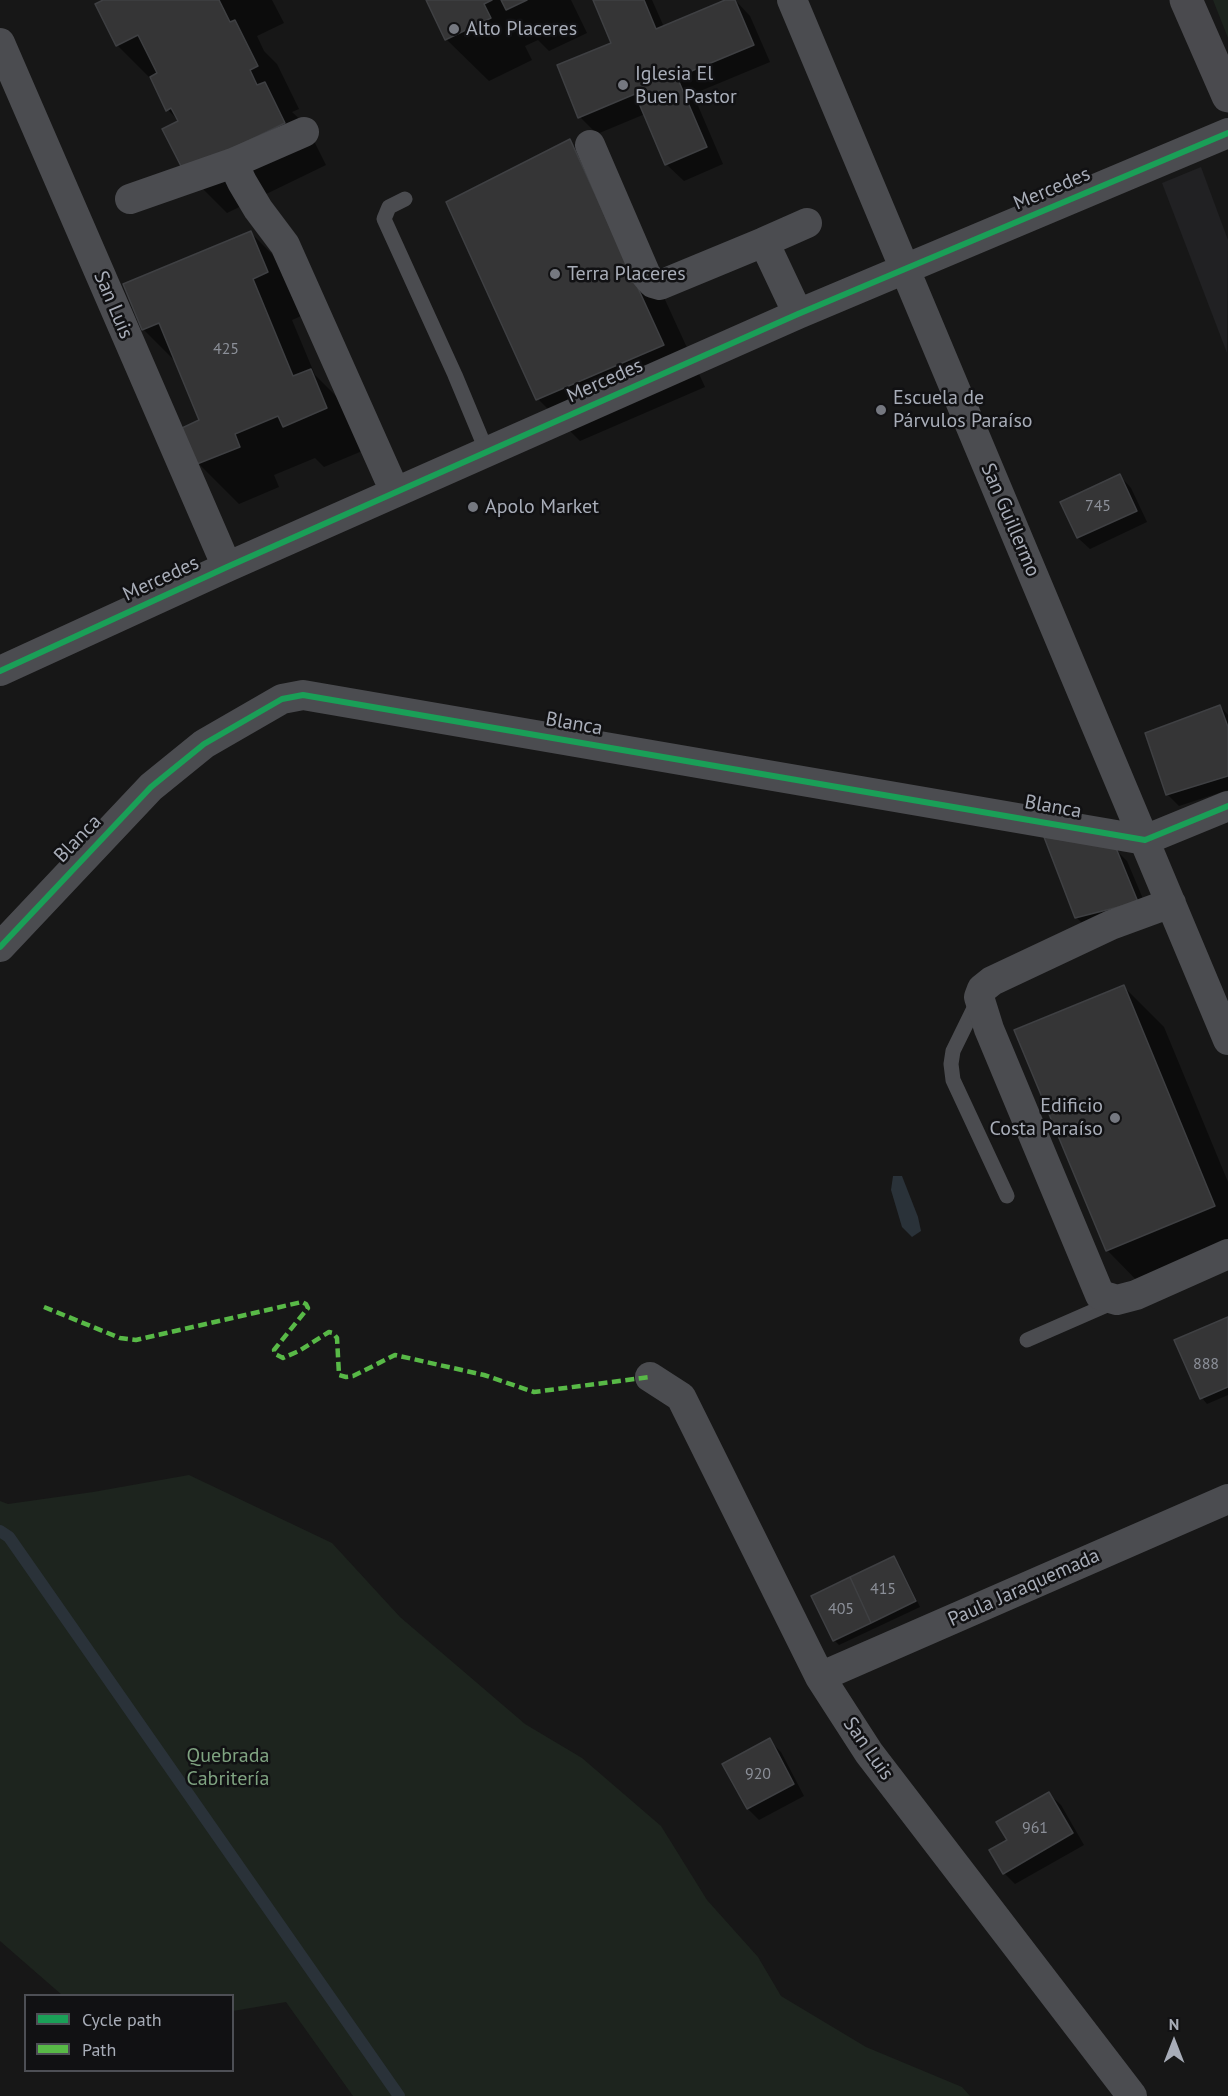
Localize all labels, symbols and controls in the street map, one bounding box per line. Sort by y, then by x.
place label: Alto Placeres [466,17,577,41]
marker: Alto Placeres [447,22,461,36]
place label: Iglesia El Buen Pastor [635,62,737,109]
marker: Iglesia El Buen Pastor [616,78,630,92]
street label: Mercedes [1010,162,1094,216]
place label: Terra Placeres [567,262,686,286]
street label: San Luis [88,267,138,343]
marker: Terra Placeres [548,267,562,281]
house number: 425 [213,339,239,359]
street label: Mercedes [563,354,647,408]
place label: Escuela de Párvulos Paraíso [893,386,1033,433]
marker: Escuela de Párvulos Paraíso [874,403,888,417]
street label: San Guillermo [975,460,1045,580]
place label: Apolo Market [485,495,599,519]
house number: 745 [1085,496,1111,516]
marker: Apolo Market [466,500,480,514]
street label: Mercedes [119,551,203,607]
street label: Blanca [544,707,604,741]
street label: Blanca [1023,790,1083,824]
street label: Blanca [49,810,107,868]
place label: Edificio Costa Paraíso [989,1094,1103,1141]
marker: Edificio Costa Paraíso [1108,1111,1122,1125]
house number: 888 [1193,1354,1219,1374]
street label: Paula Jaraquemada [945,1544,1103,1632]
house number: 415 [870,1579,896,1599]
house number: 405 [828,1599,854,1619]
street label: San Luis [838,1713,898,1785]
park label: Quebrada Cabritería [187,1744,269,1791]
house number: 920 [745,1764,771,1784]
house number: 961 [1022,1818,1048,1838]
legend [24,1994,234,2072]
text: Cycle path [82,2008,162,2031]
north arrow [1144,2012,1204,2072]
text: N [1169,2014,1179,2034]
text: Path [82,2038,116,2061]

